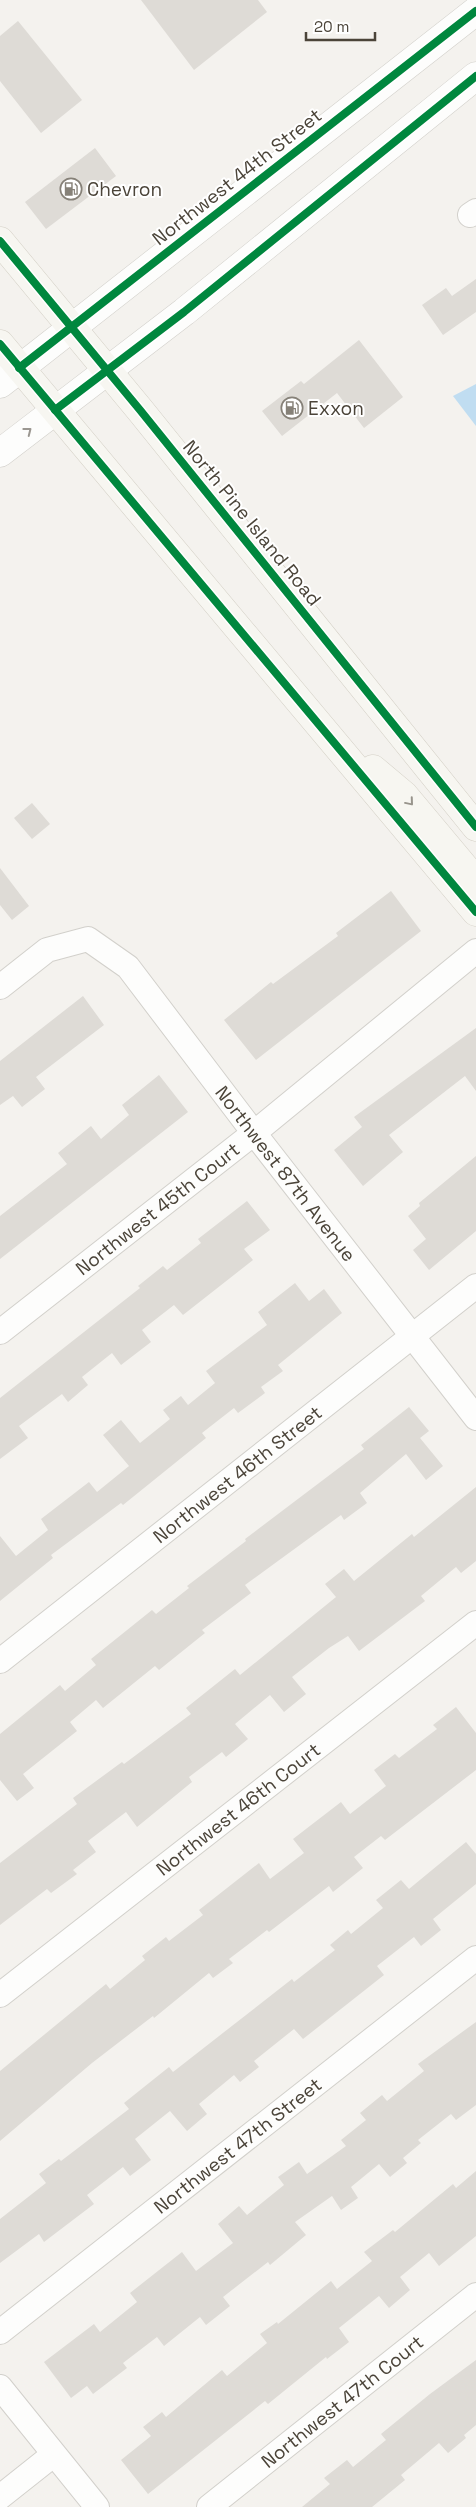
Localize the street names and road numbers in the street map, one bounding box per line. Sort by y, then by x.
street label: Northwest 44th Street [147,103,327,251]
street label: North Pine Island Road [177,435,327,611]
street label: Northwest 87th Avenue [210,1080,362,1267]
street label: Northwest 45th Court [70,1137,245,1281]
street label: Northwest 46th Street [148,1400,327,1548]
street label: Northwest 46th Court [151,1737,325,1881]
street label: Northwest 47th Street [148,2072,327,2219]
street label: Northwest 47th Court [256,2329,428,2473]

